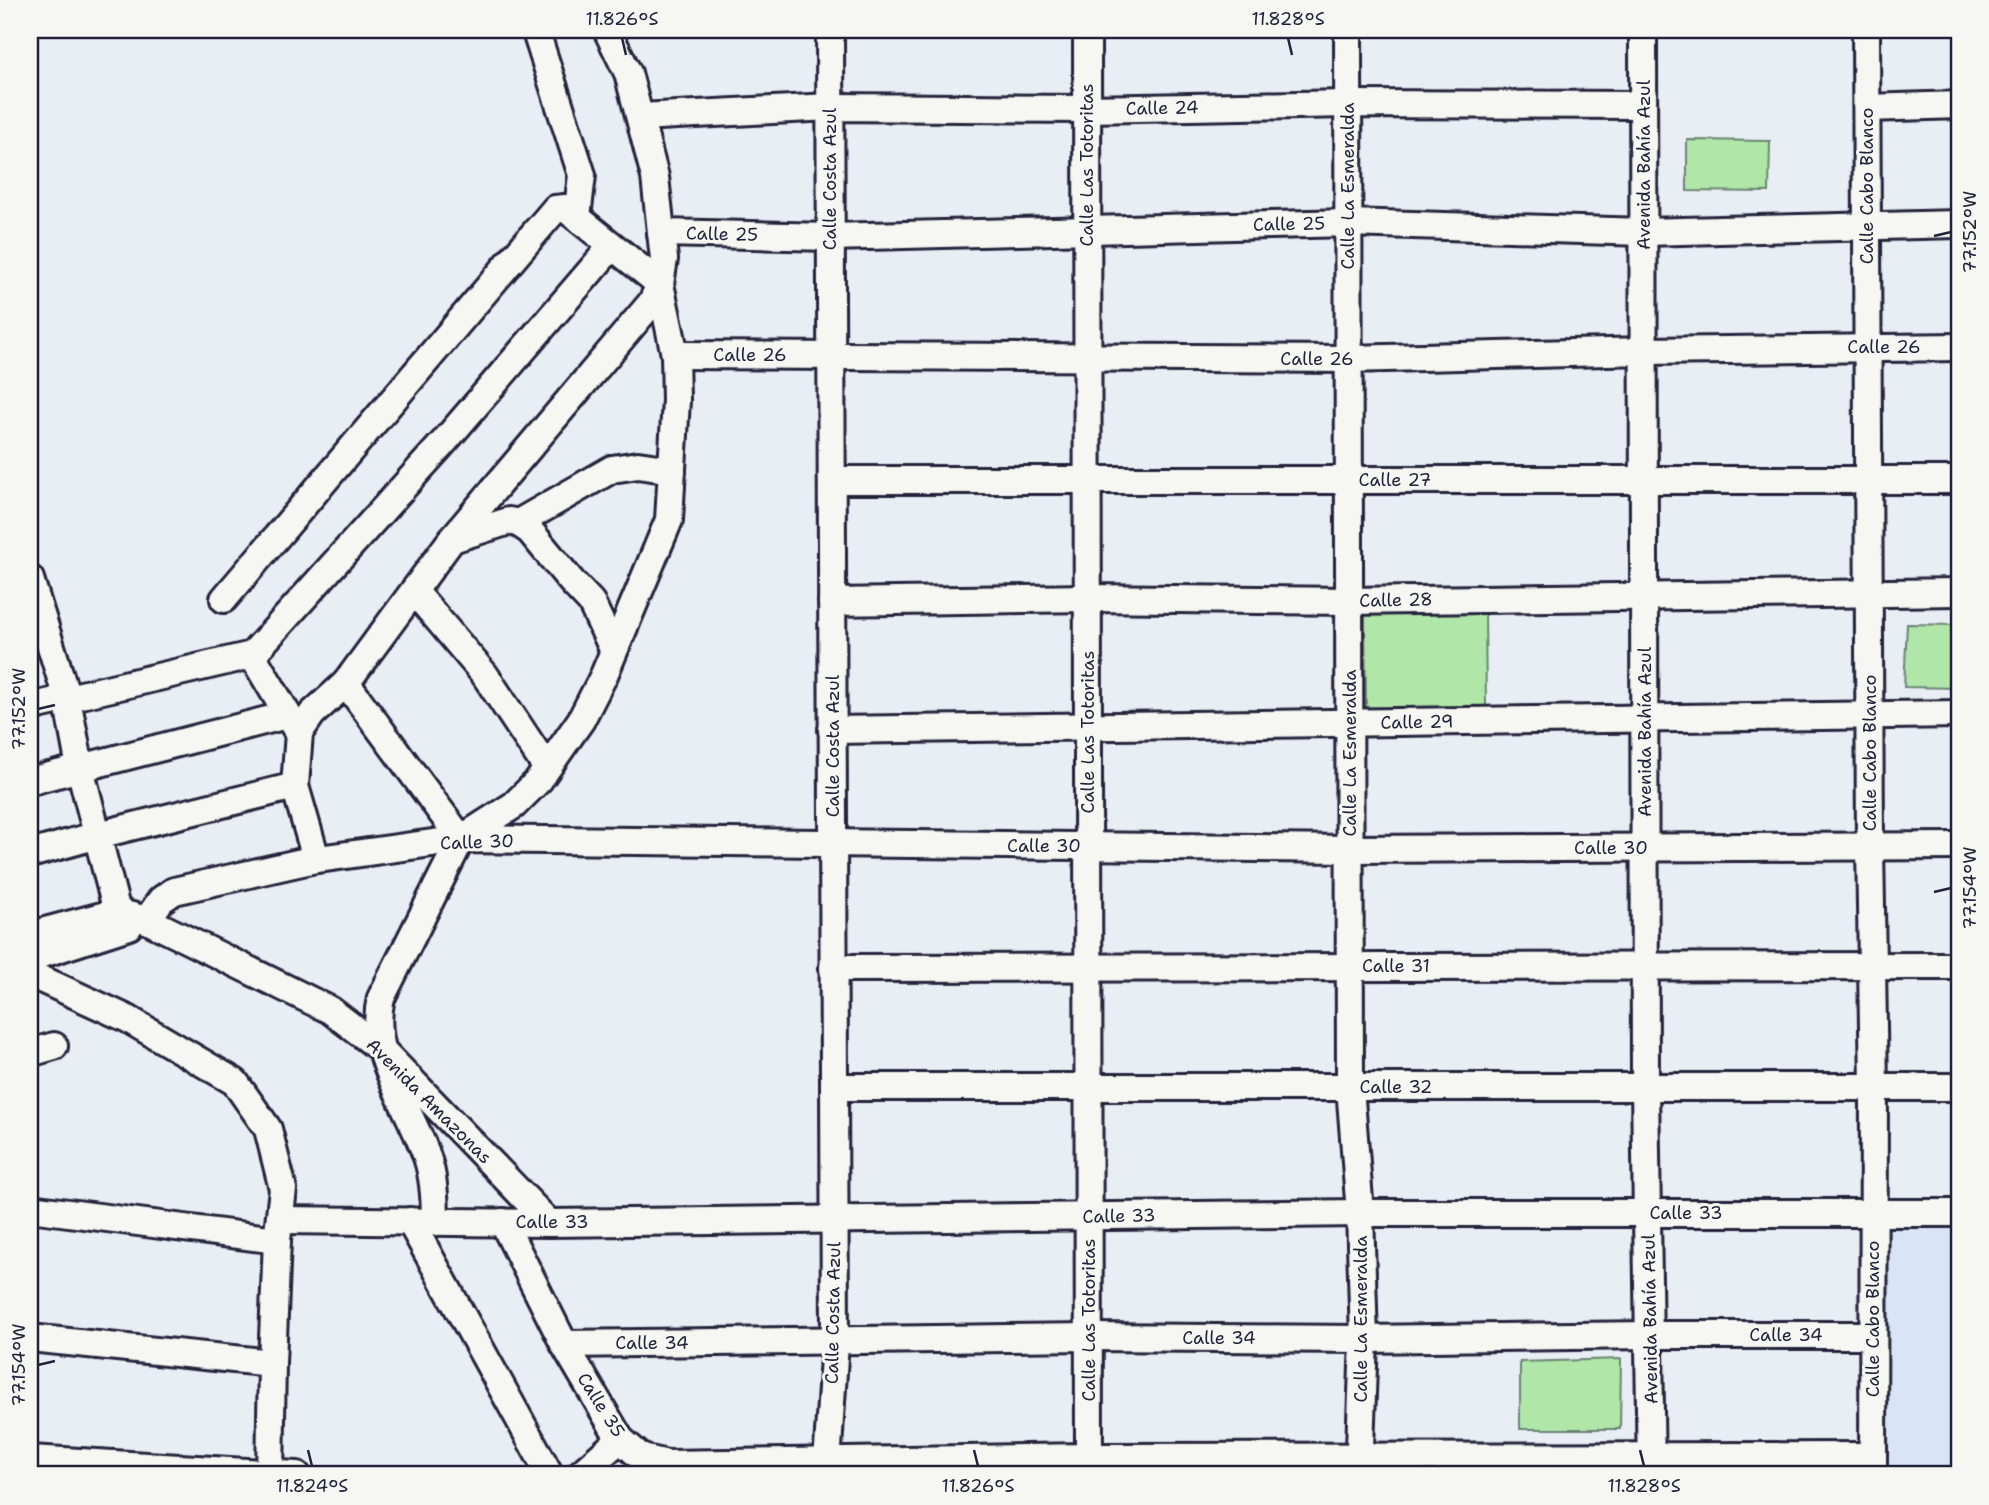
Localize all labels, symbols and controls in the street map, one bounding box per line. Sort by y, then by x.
text: 11.826°S [585,7,659,31]
text: 11.828°S [1251,7,1325,31]
street label: Avenida Bahía Azul [1632,79,1656,250]
street label: Calle Las Totoritas [1075,84,1099,246]
street label: Calle 24 [1125,95,1199,121]
street label: Calle La Esmeralda [1336,103,1360,269]
street label: Calle Costa Azul [818,107,842,250]
street label: Calle Cabo Blanco [1855,108,1879,264]
text: 77.152°W [1958,191,1982,273]
street label: Calle 25 [1253,211,1325,237]
street label: Calle 25 [686,221,758,247]
street label: Calle 26 [1847,335,1921,359]
street label: Calle 26 [713,343,787,367]
street label: Calle 26 [1280,347,1354,371]
street label: Calle 27 [1359,468,1431,492]
street label: Calle 28 [1359,587,1433,613]
street label: Avenida Bahía Azul [1633,646,1657,817]
street label: Calle Las Totoritas [1076,651,1100,813]
text: 77.152°W [7,668,31,750]
street label: Calle La Esmeralda [1338,670,1362,836]
street label: Calle Costa Azul [821,674,845,817]
street label: Calle Cabo Blanco [1858,675,1882,831]
street label: Calle 29 [1380,709,1454,735]
street label: Calle 30 [440,829,514,855]
street label: Calle 30 [1007,834,1081,858]
street label: Calle 30 [1574,836,1648,860]
text: 77.154°W [1958,847,1982,929]
street label: Calle 31 [1362,954,1430,978]
street label: Avenida Amazonas [361,1033,497,1169]
street label: Calle 32 [1360,1075,1432,1099]
street label: Calle 33 [1649,1201,1723,1225]
street label: Calle 33 [1082,1203,1156,1229]
street label: Calle 33 [515,1210,589,1234]
street label: Avenida Bahía Azul [1637,1233,1663,1404]
street label: Calle La Esmeralda [1349,1236,1373,1402]
street label: Calle Las Totoritas [1077,1239,1101,1401]
street label: Calle Costa Azul [820,1241,846,1384]
street label: Calle Cabo Blanco [1861,1241,1885,1397]
street label: Calle 34 [1749,1323,1823,1347]
text: 77.154°W [7,1324,31,1406]
street label: Calle 34 [1182,1326,1256,1350]
street label: Calle 34 [615,1331,689,1355]
street label: Calle 35 [572,1368,630,1442]
text: 11.824°S [276,1474,348,1498]
text: 11.826°S [941,1474,1015,1498]
text: 11.828°S [1607,1474,1681,1498]

